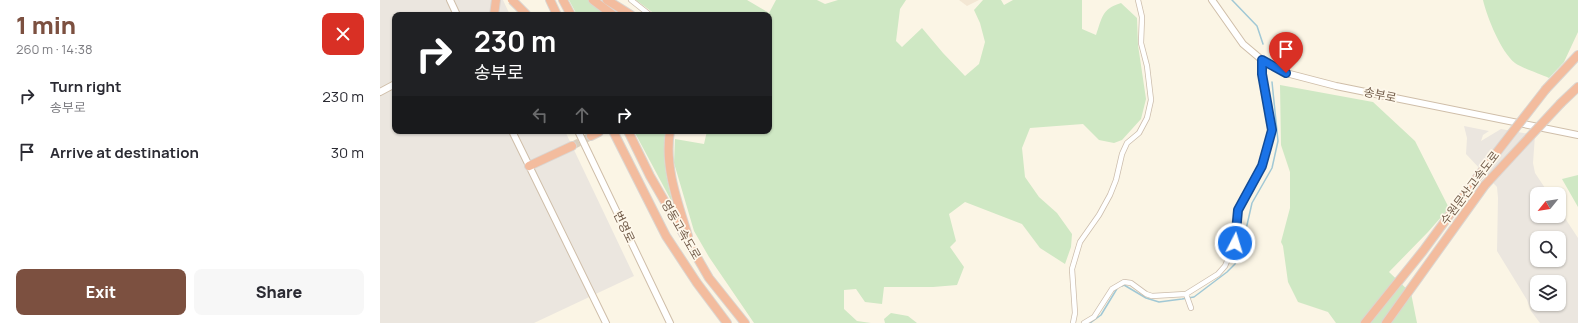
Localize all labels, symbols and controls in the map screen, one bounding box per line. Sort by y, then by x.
text: 1 min [16,8,76,41]
button: close [322,13,364,55]
text: 230 m [474,22,556,60]
icon: right [408,28,460,80]
pin [1269,32,1303,73]
icon: arrive [1275,38,1297,60]
text: 260 m · 14:38 [16,40,93,58]
text: 송부로 [474,60,524,84]
text: Turn right [50,76,121,97]
street label: 송부로 [1362,83,1398,106]
icon: right [16,85,38,107]
text: 230 m [322,86,364,107]
text: 송부로 [50,98,86,116]
icon: left [529,104,551,126]
icon: ahead [571,104,593,126]
icon: right [613,104,635,126]
icon: arrive [16,141,38,163]
text: Arrive at destination [50,142,199,163]
text: 30 m [331,142,364,163]
street label: 수원문산고속도로 [1436,147,1503,228]
north arrow [1530,187,1566,223]
map controls [1530,187,1566,311]
street label: 영동고속도로 [658,197,705,263]
street label: 번영로 [610,208,639,245]
position arrow [1214,222,1256,264]
button: search [1530,231,1566,267]
button: Exit [16,269,186,315]
button: Share [194,269,364,315]
button: layers [1530,275,1566,311]

